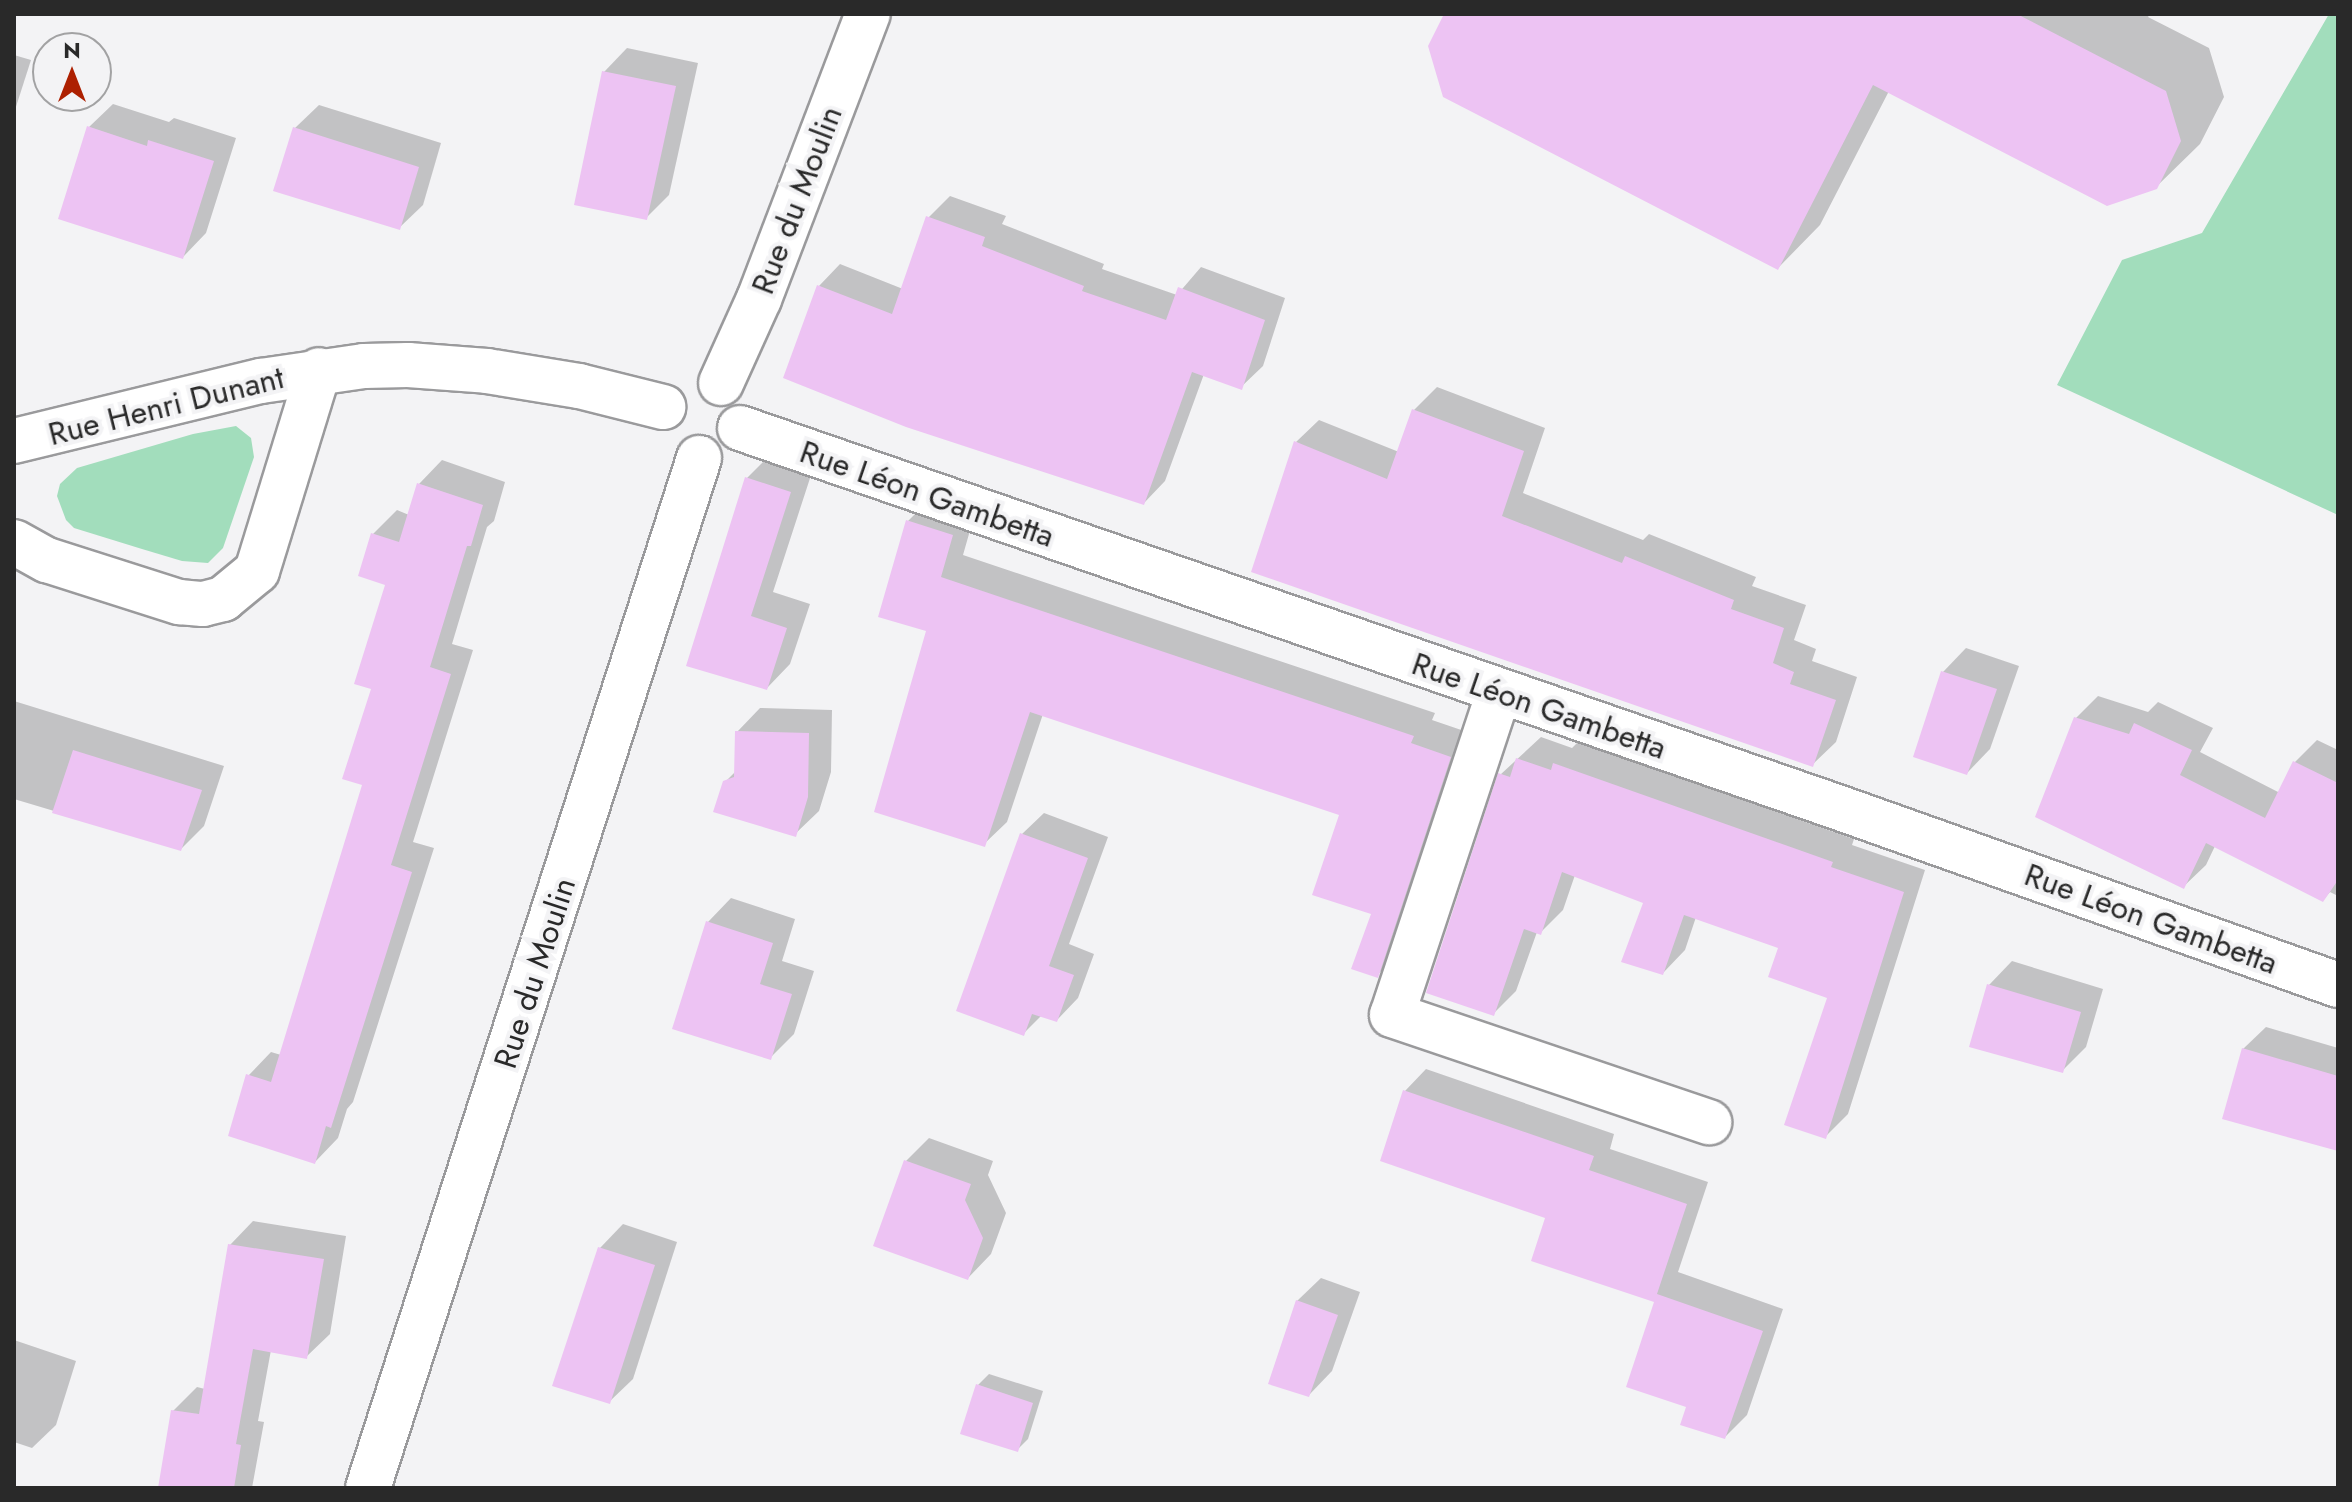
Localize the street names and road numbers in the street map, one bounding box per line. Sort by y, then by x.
street label: Rue du Moulin [744,101,850,299]
street label: Rue Henri Dunant [44,358,288,454]
street label: Rue Léon Gambetta [795,433,1059,555]
street label: Rue Léon Gambetta [1407,645,1671,767]
street label: Rue Léon Gambetta [2019,855,2283,983]
street label: Rue du Moulin [486,873,584,1073]

